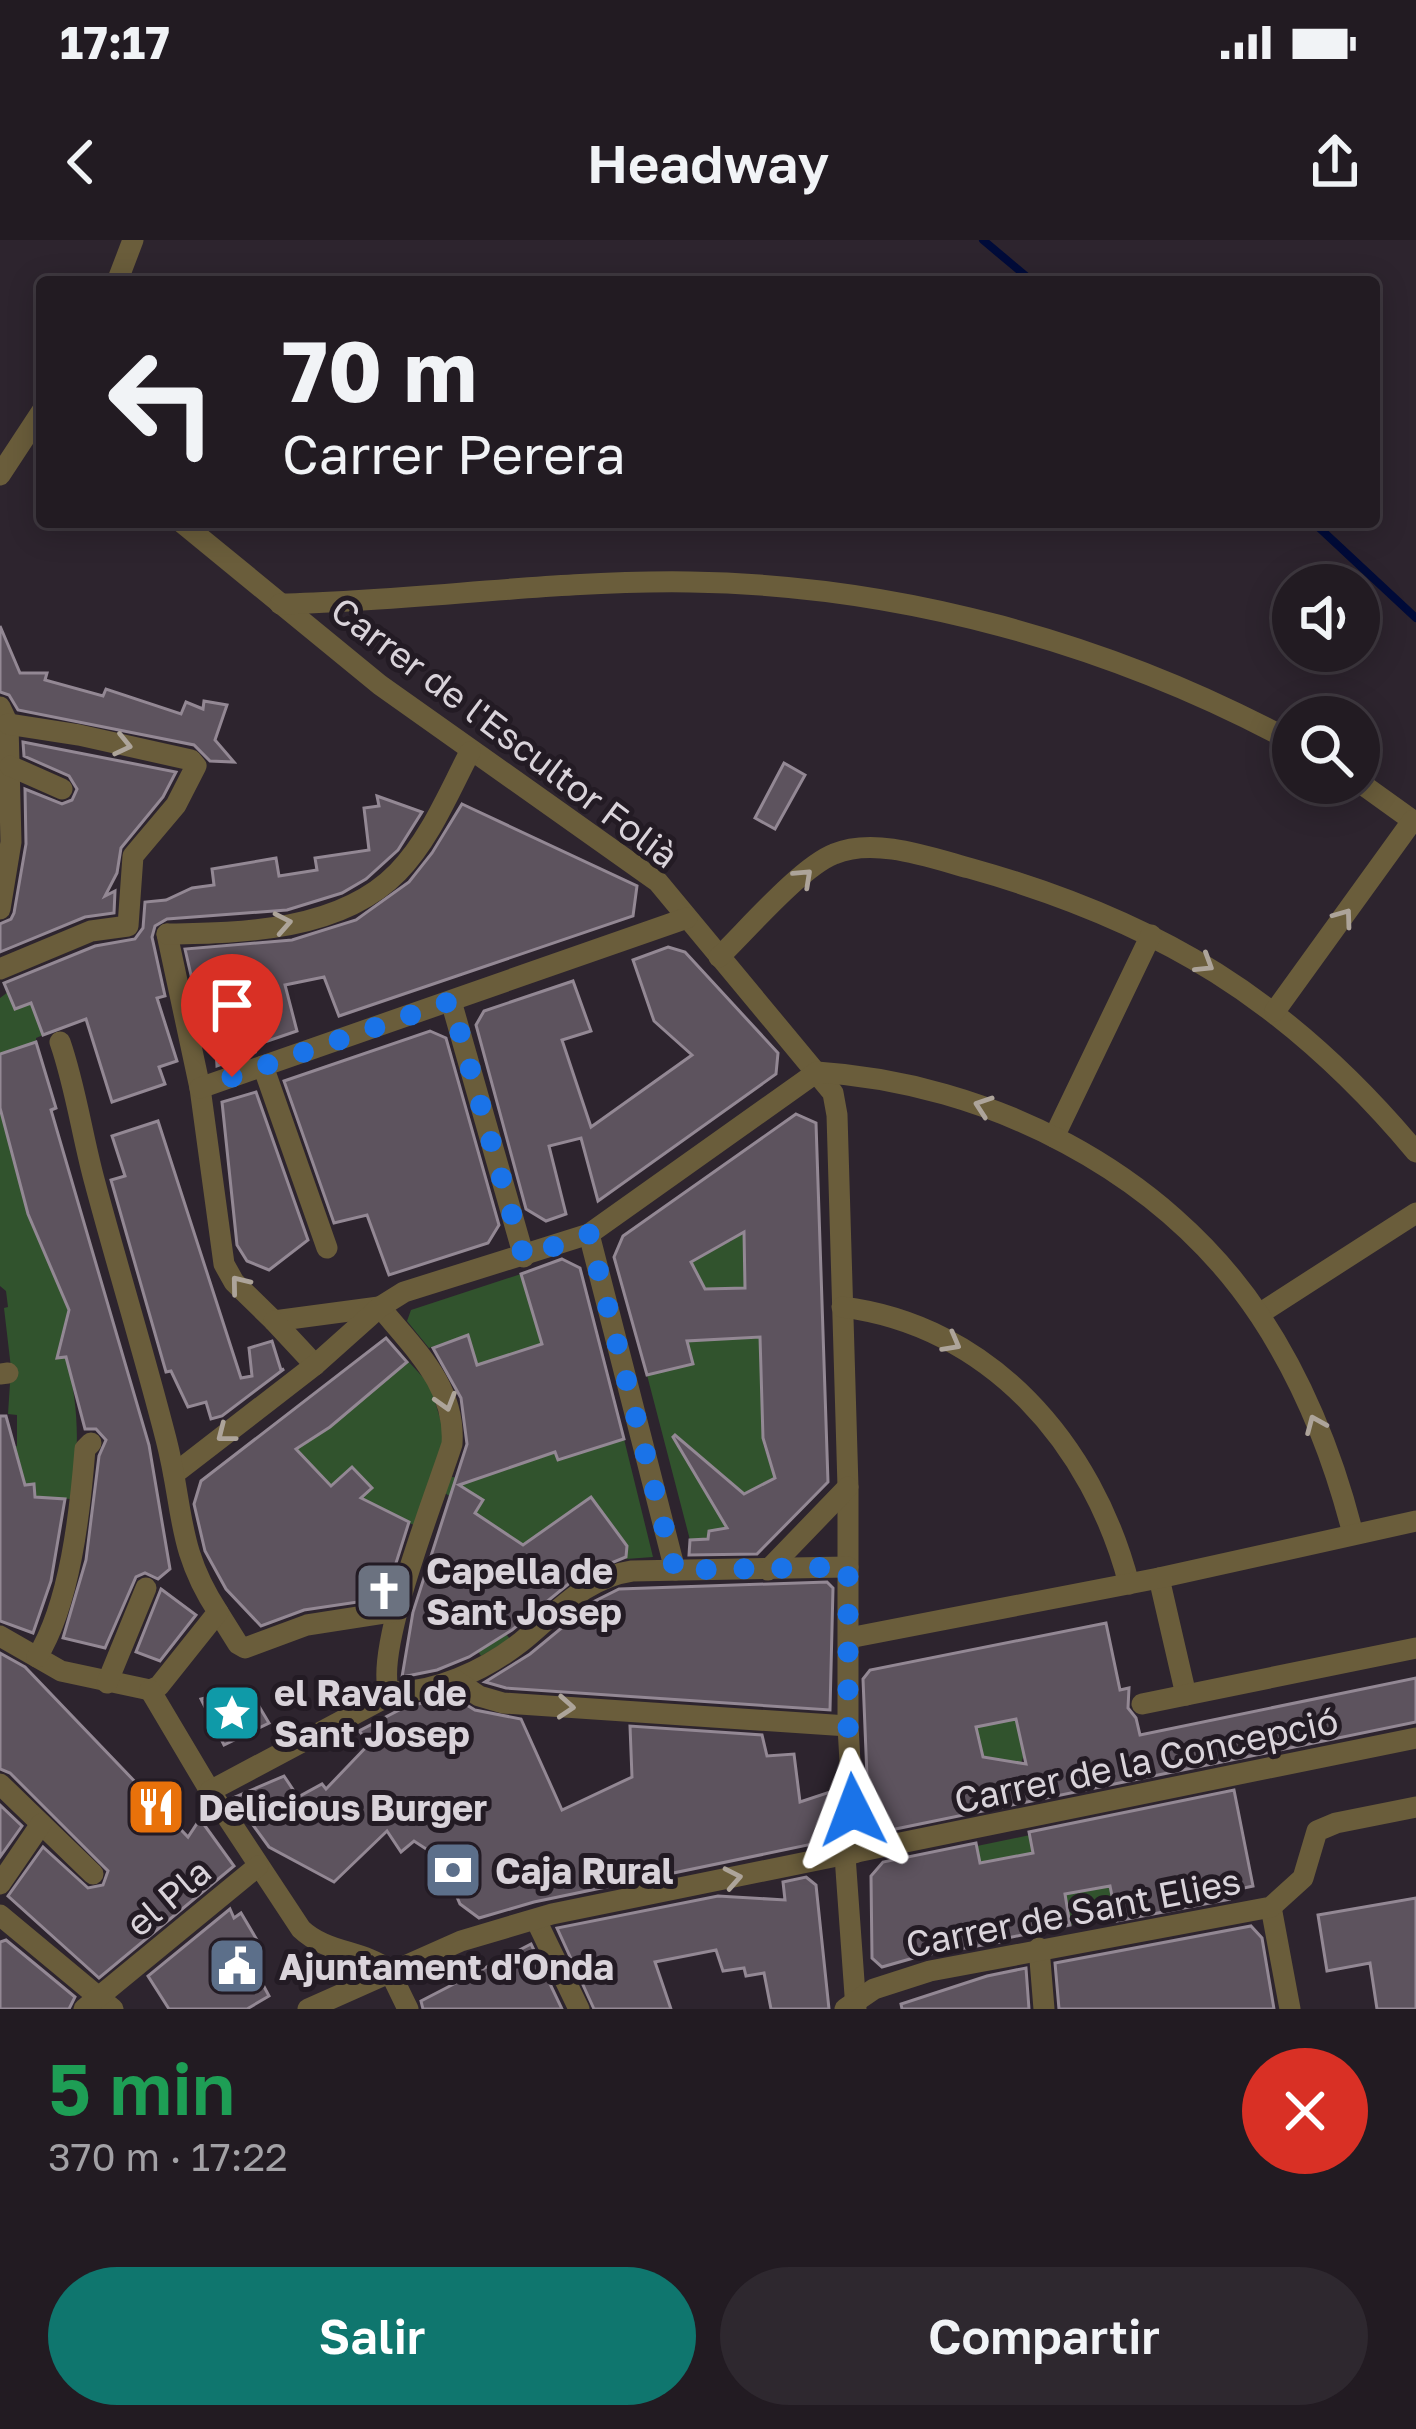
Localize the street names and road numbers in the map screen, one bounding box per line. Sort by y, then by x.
street label: Carrer de l'Escultor Folià [323,588,687,876]
street label: Carrer de la Concepció [950,1698,1342,1822]
street label: el Pla [117,1849,219,1945]
street label: Carrer de Sant Elies [902,1858,1244,1966]

